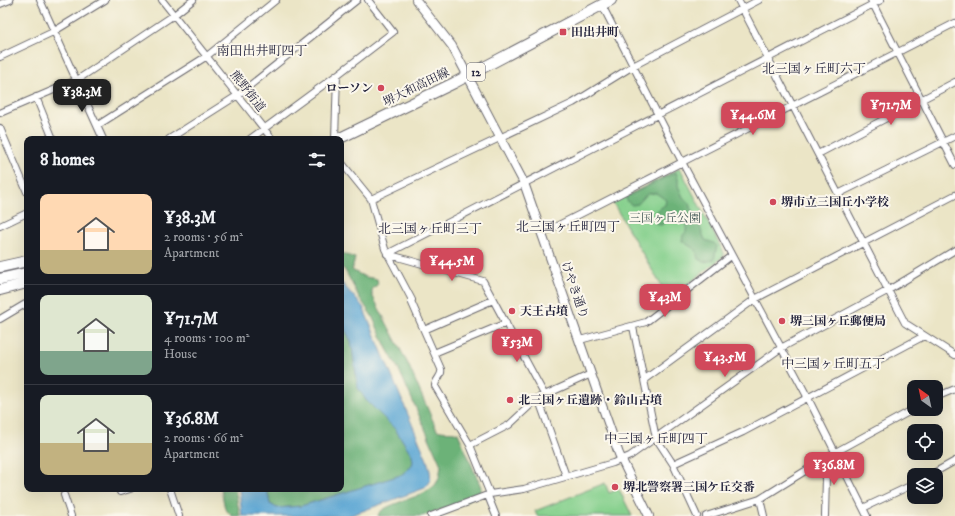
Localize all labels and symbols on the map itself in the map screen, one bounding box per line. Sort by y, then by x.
place label: 田出井町 [571,25,619,40]
marker: 田出井町 [558,27,568,37]
district label: 南田出井町四丁 [216,43,308,59]
district label: 北三国ヶ丘町六丁 [762,61,866,77]
road number: 12 [467,63,485,81]
street label: 堺大和高田線 [381,65,452,110]
street label: 熊野街道 [227,68,268,115]
pin: ¥38.3M [49,79,115,113]
place label: ローソン [325,81,373,96]
marker: ローソン [376,83,386,93]
pin: ¥71.7M [858,92,924,126]
pin: ¥44.6M [720,102,786,136]
place label: 堺市立三国丘小学校 [781,195,889,210]
marker: 堺市立三国丘小学校 [768,197,778,207]
park label: 三国ヶ丘公園 [629,211,701,226]
district label: 北三国ヶ丘町四丁 [516,219,620,235]
district label: 北三国ヶ丘町三丁 [378,221,482,237]
pin: ¥44.5M [419,248,485,282]
street label: けやき通り [558,259,591,321]
pin: ¥43M [641,284,689,318]
place label: 天王古墳 [520,304,568,319]
marker: 天王古墳 [507,306,517,316]
place label: 堺三国ヶ丘郵便局 [790,314,886,329]
marker: 堺三国ヶ丘郵便局 [777,316,787,326]
pin: ¥53M [493,329,541,363]
pin: ¥43.5M [692,344,758,378]
district label: 中三国ヶ丘町五丁 [781,356,885,372]
north arrow [907,380,943,416]
place label: 北三国ヶ丘遺跡・鈴山古墳 [518,393,662,408]
marker: 北三国ヶ丘遺跡・鈴山古墳 [505,395,515,405]
district label: 中三国ヶ丘町四丁 [604,431,708,447]
pin: ¥36.8M [801,452,867,486]
place label: 堺北警察署三国ケ丘交番 [623,480,755,495]
marker: 堺北警察署三国ケ丘交番 [610,482,620,492]

